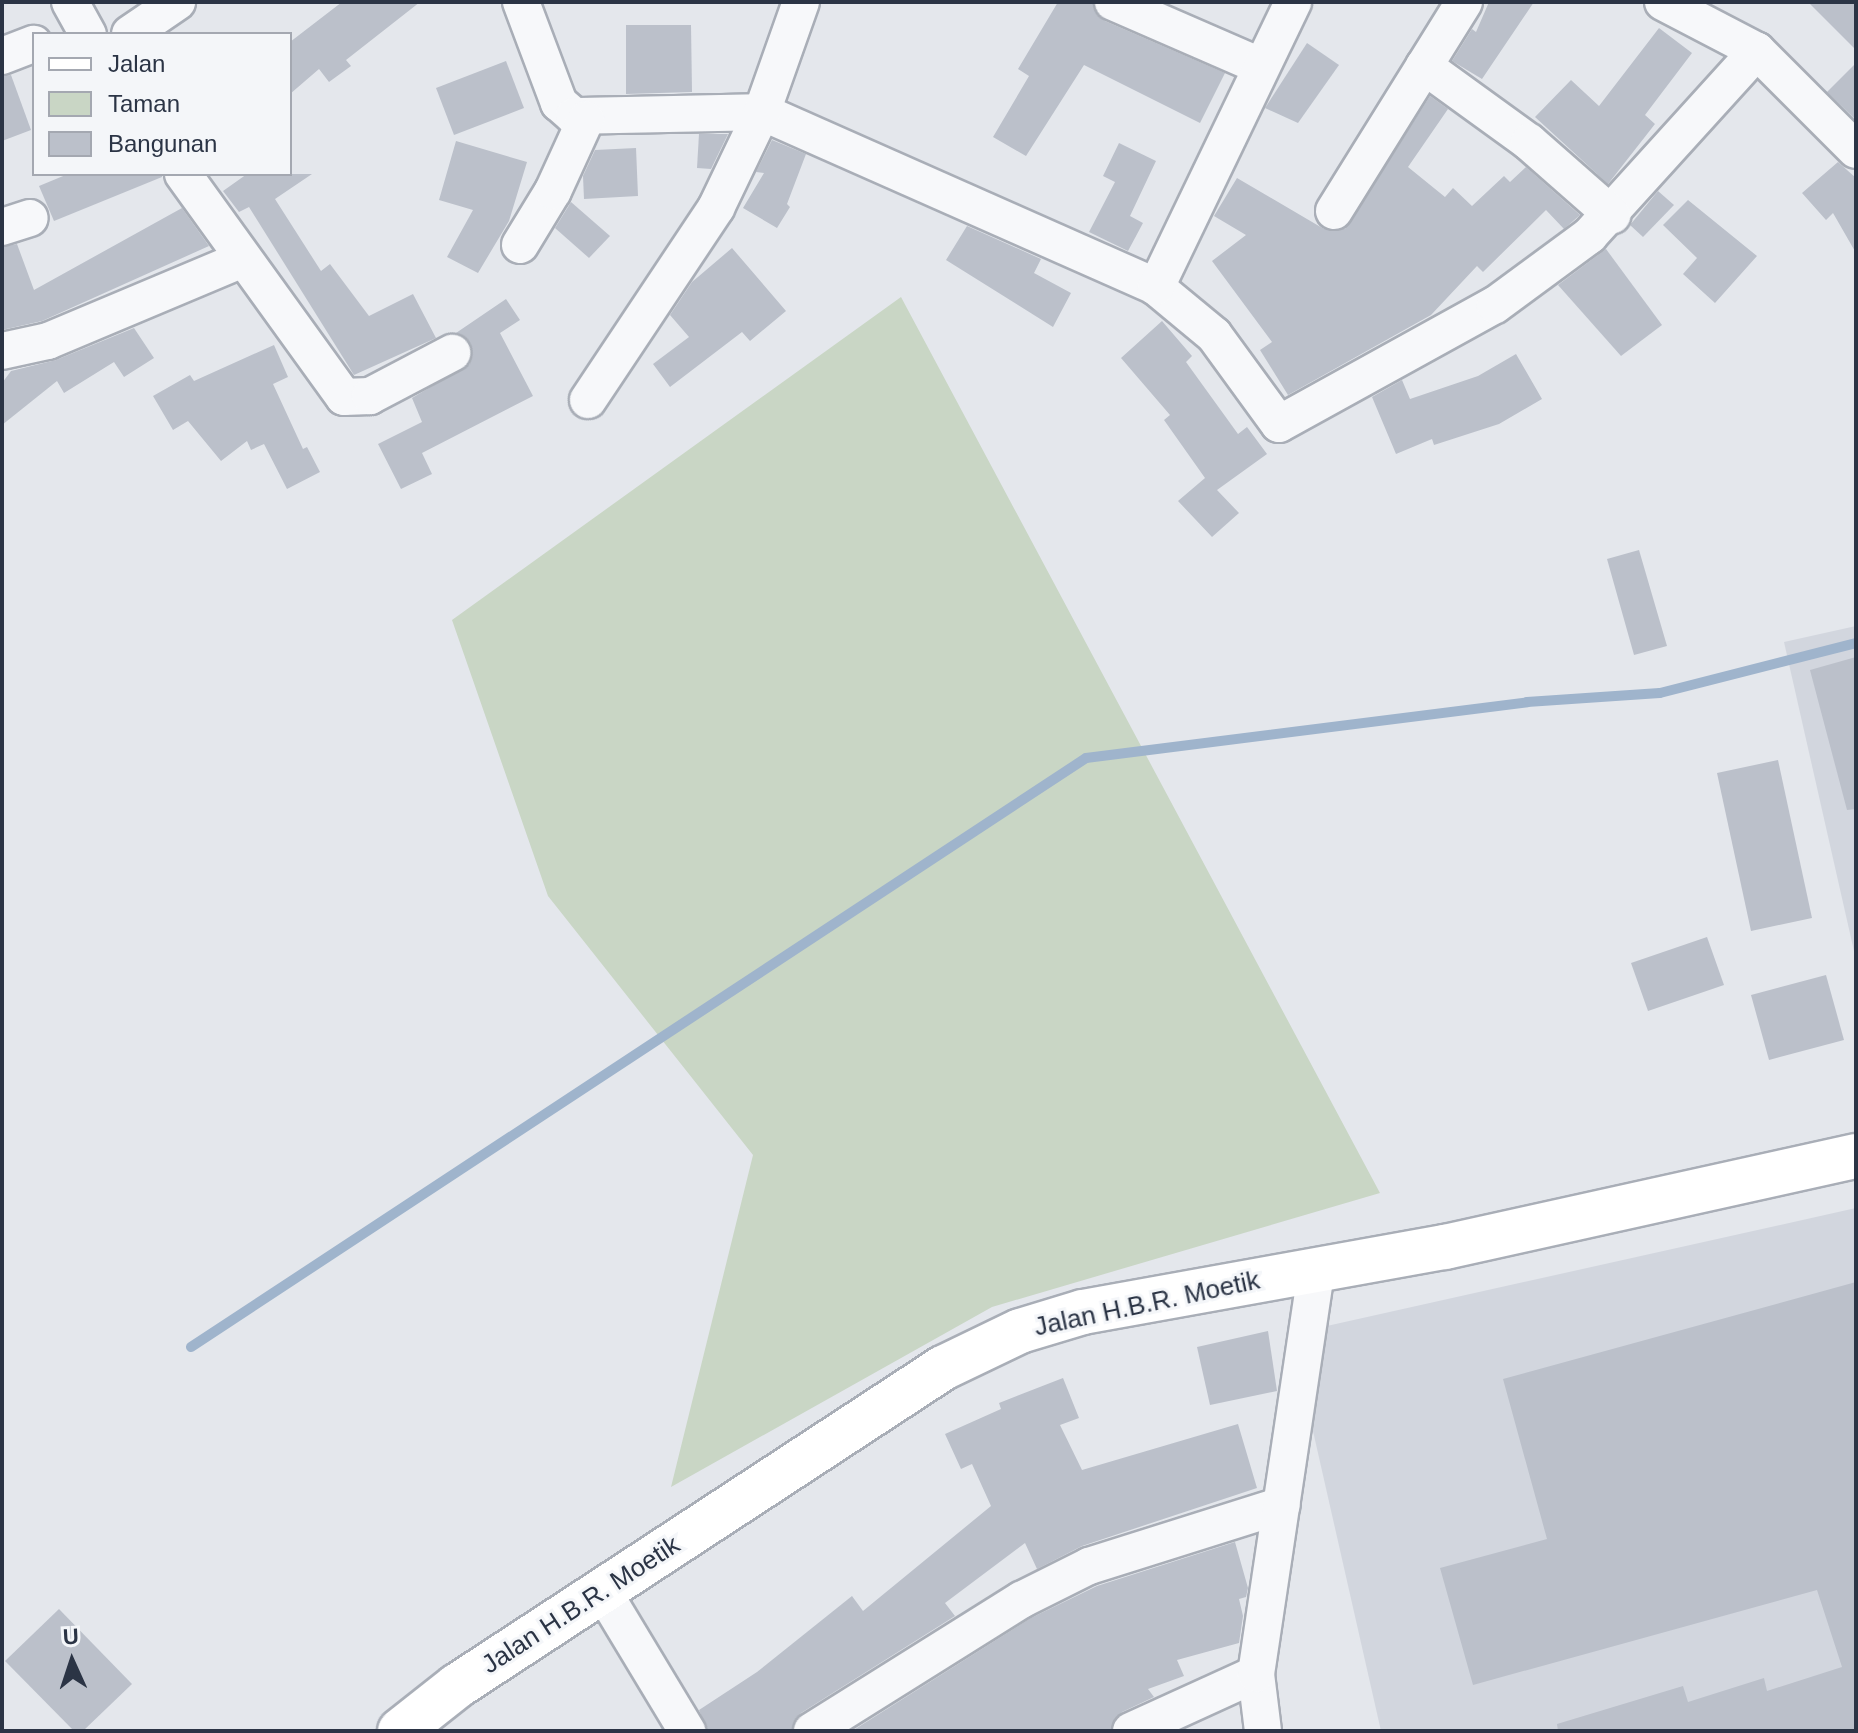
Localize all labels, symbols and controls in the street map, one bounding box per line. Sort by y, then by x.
legend [32,32,292,176]
text: Jalan [108,50,165,77]
text: Taman [108,90,180,117]
text: Bangunan [108,130,217,157]
street label: Jalan H.B.R. Moetik [1031,1265,1263,1343]
street label: Jalan H.B.R. Moetik [476,1529,686,1681]
north arrow [32,1621,112,1701]
text: U [62,1624,79,1649]

